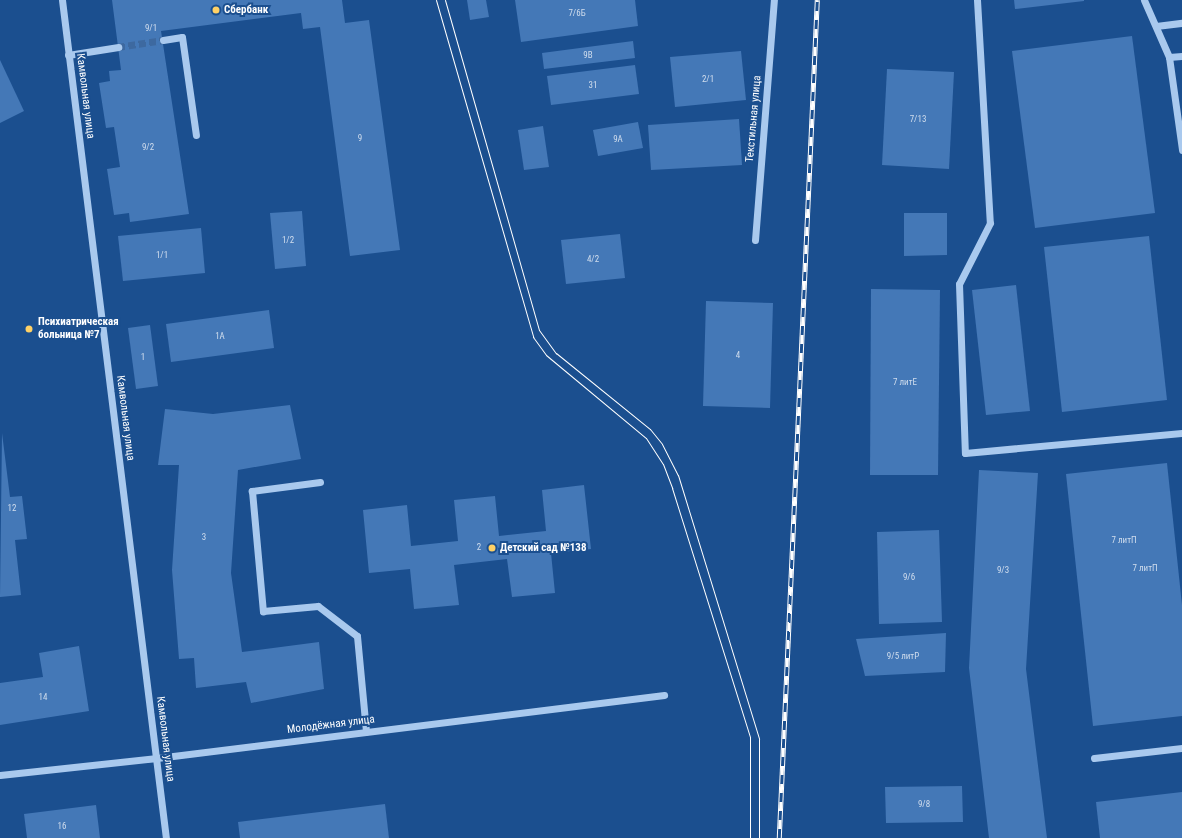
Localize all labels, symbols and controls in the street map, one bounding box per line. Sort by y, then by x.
place label: Сбербанк [224,3,268,17]
marker: Сбербанк [211,5,221,15]
house number: 7/6Б [568,8,586,18]
house number: 9/1 [145,23,157,33]
house number: 9В [583,50,593,60]
street label: Камвольная улица [73,53,97,139]
house number: 2/1 [702,74,714,84]
street label: Текстильная улица [744,75,764,163]
house number: 31 [589,80,597,90]
house number: 7/13 [910,114,926,124]
house number: 9 [358,133,362,143]
house number: 9А [613,134,623,144]
house number: 9/2 [142,142,154,152]
house number: 1/2 [282,235,294,245]
house number: 1/1 [156,250,168,260]
house number: 4/2 [587,254,599,264]
place label: Психиатрическая больница №7 [38,316,119,342]
marker: Психиатрическая больница №7 [23,323,35,335]
house number: 1А [215,331,225,341]
house number: 4 [736,350,740,360]
house number: 1 [141,352,145,362]
street label: Камвольная улица [113,375,137,461]
house number: 7 литЕ [893,377,917,387]
house number: 12 [8,503,16,513]
house number: 3 [202,532,206,542]
house number: 7 литП [1111,535,1137,545]
place label: Детский сад №138 [500,541,586,555]
house number: 2 [477,542,481,552]
marker: Детский сад №138 [487,543,497,553]
house number: 7 литП [1132,563,1158,573]
house number: 9/3 [997,565,1009,575]
house number: 9/6 [903,572,915,582]
house number: 9/5 литР [887,651,919,661]
house number: 14 [39,692,47,702]
street label: Камвольная улица [153,696,177,782]
street label: Молодёжная улица [286,713,376,737]
house number: 9/8 [918,799,930,809]
house number: 16 [58,821,66,831]

